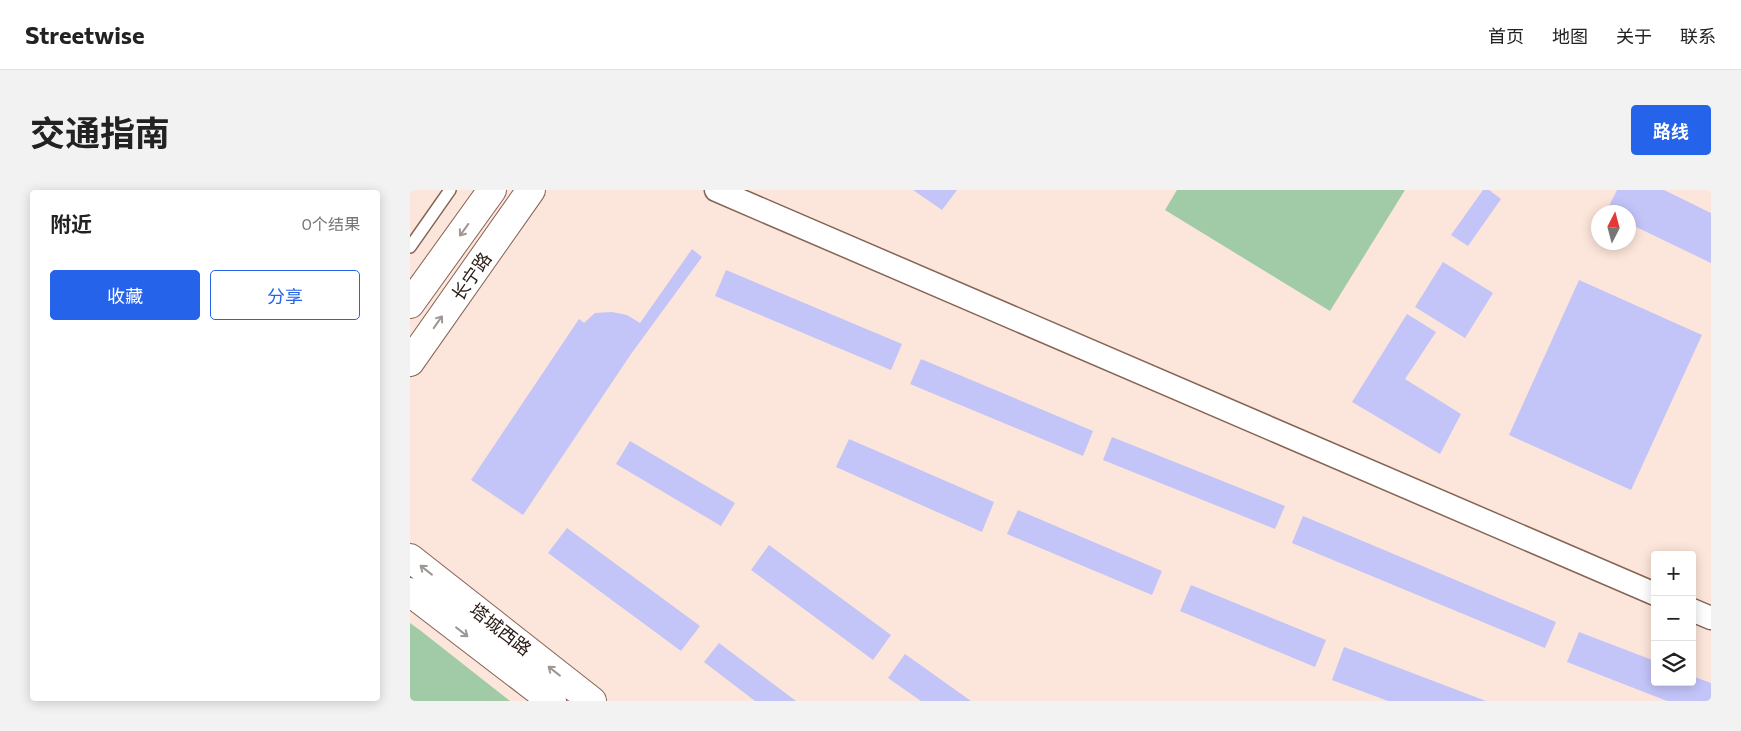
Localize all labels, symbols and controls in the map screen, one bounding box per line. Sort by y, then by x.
text: Streetwise [25,20,145,49]
text: 首页 [1488,25,1524,47]
text: 地图 [1552,25,1588,47]
text: 关于 [1616,25,1652,47]
text: 联系 [1680,25,1716,47]
button: 路线 [1631,105,1711,155]
text: 交通指南 [30,110,170,153]
north arrow [1591,205,1636,250]
text: 附近 [50,211,92,236]
text: 0个结果 [302,214,360,233]
one-way arrow [458,222,469,236]
street label: 长宁路 [447,248,495,304]
button: 收藏 [50,270,200,320]
button: 分享 [210,270,360,320]
one-way arrow [433,315,443,329]
map controls [1651,551,1696,686]
button: + [1651,551,1696,596]
one-way arrow [420,565,433,576]
button: − [1651,596,1696,641]
street label: 塔城西路 [466,598,536,660]
one-way arrow [456,626,469,637]
button: layers [1651,641,1696,686]
one-way arrow [548,665,561,676]

